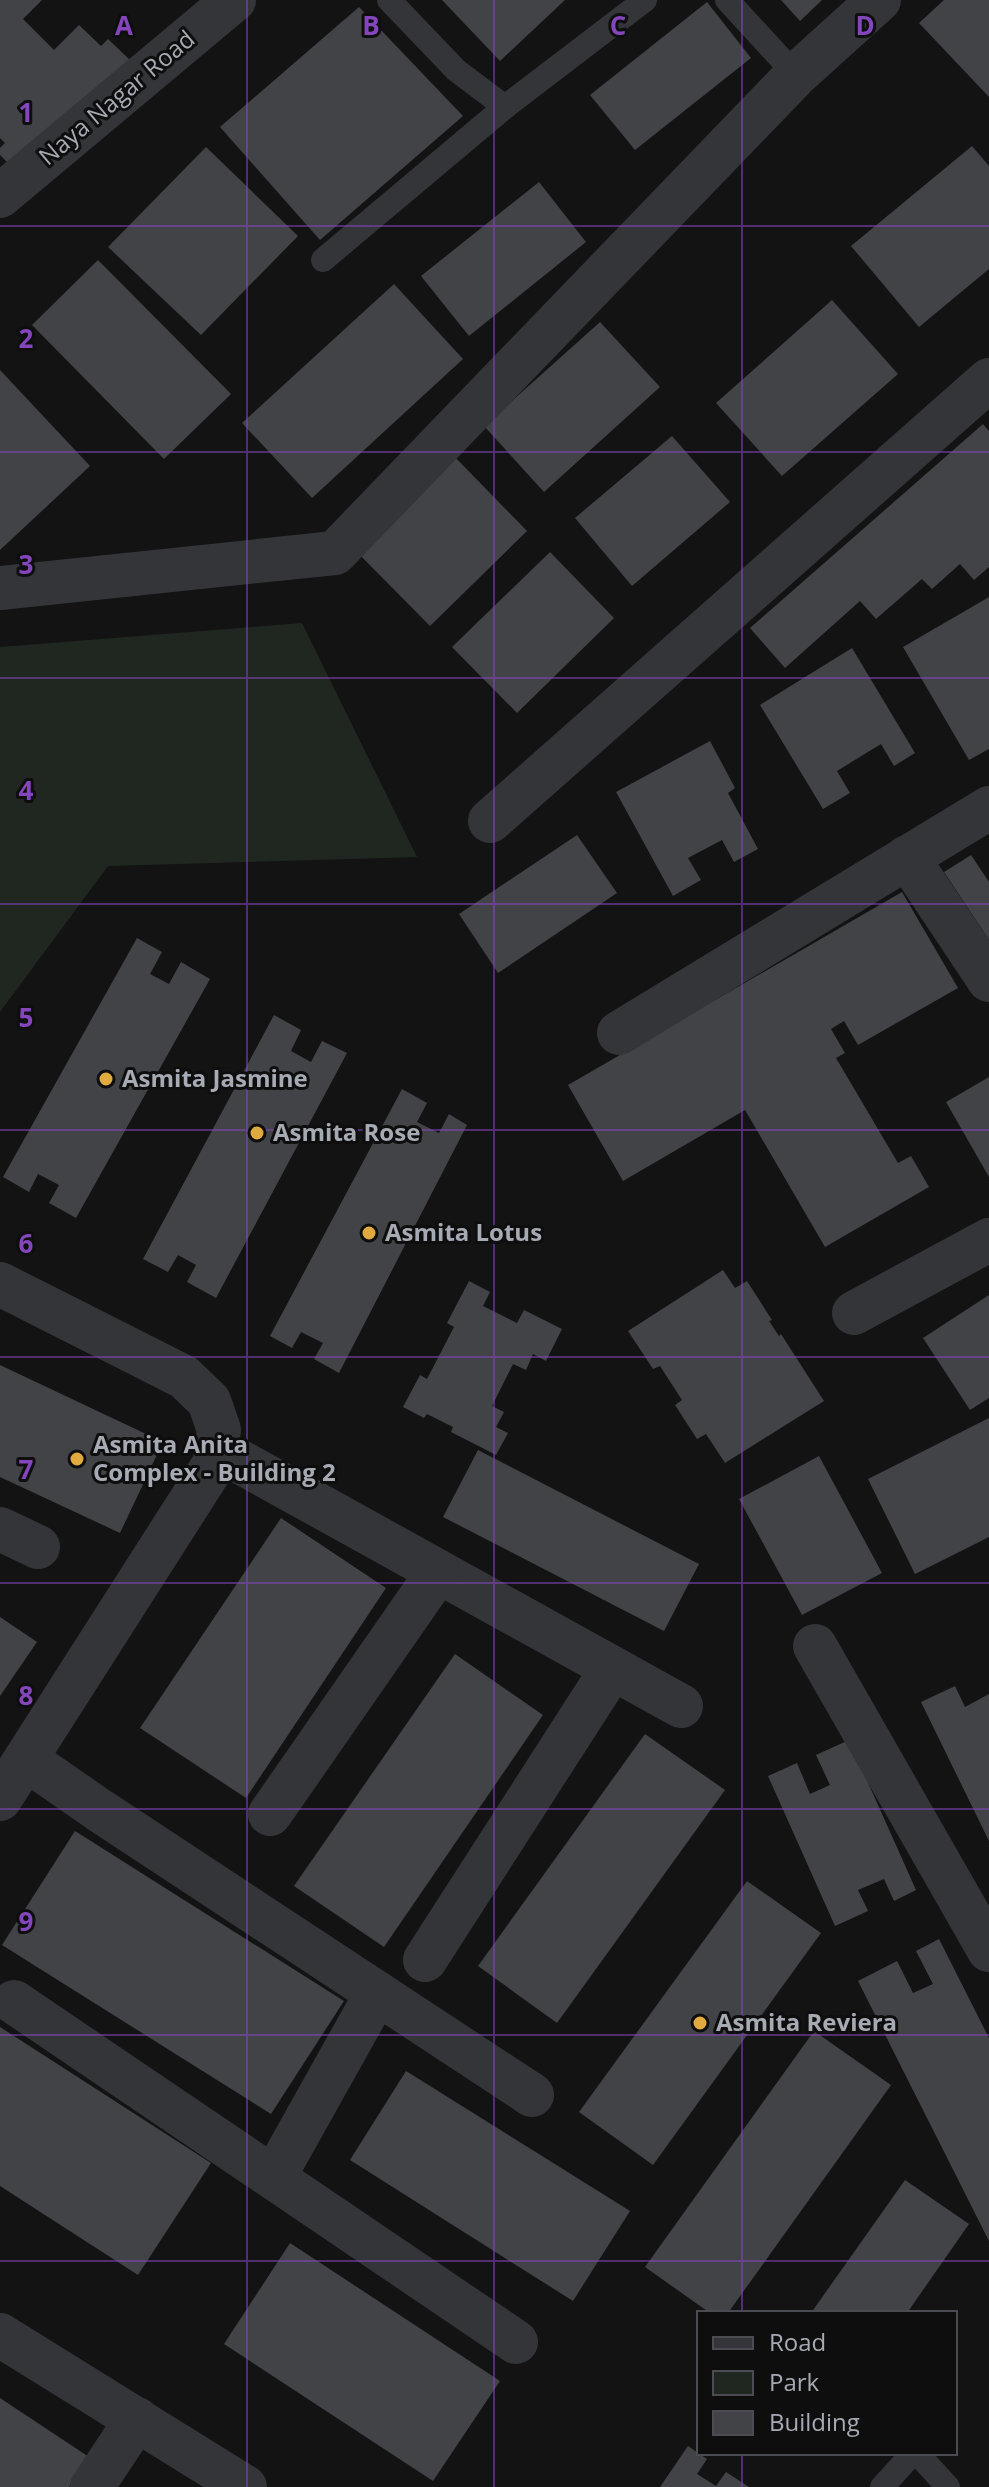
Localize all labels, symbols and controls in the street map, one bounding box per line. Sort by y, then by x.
text: A [115,7,133,43]
text: B [362,7,380,43]
text: C [610,7,626,43]
text: D [855,7,875,43]
street label: Naya Nagar Road [31,22,201,172]
text: 1 [19,94,33,130]
text: 2 [19,320,34,356]
text: 3 [19,546,33,582]
text: 4 [19,772,34,808]
text: 5 [19,999,33,1035]
place label: Asmita Jasmine [122,1061,308,1094]
marker: Asmita Jasmine [97,1070,115,1088]
place label: Asmita Rose [273,1115,420,1148]
marker: Asmita Rose [248,1124,266,1142]
place label: Asmita Lotus [385,1215,542,1248]
marker: Asmita Lotus [360,1224,378,1242]
text: 6 [19,1225,34,1261]
place label: Asmita Anita Complex - Building 2 [93,1427,336,1488]
marker: Asmita Anita Complex - Building 2 [68,1450,86,1468]
text: 7 [19,1451,34,1487]
text: 8 [19,1677,33,1713]
text: 9 [19,1903,33,1939]
place label: Asmita Reviera [716,2005,897,2038]
marker: Asmita Reviera [691,2014,709,2032]
legend [697,2311,957,2455]
text: Road [769,2325,826,2358]
text: Park [769,2365,820,2398]
text: Building [769,2405,860,2438]

